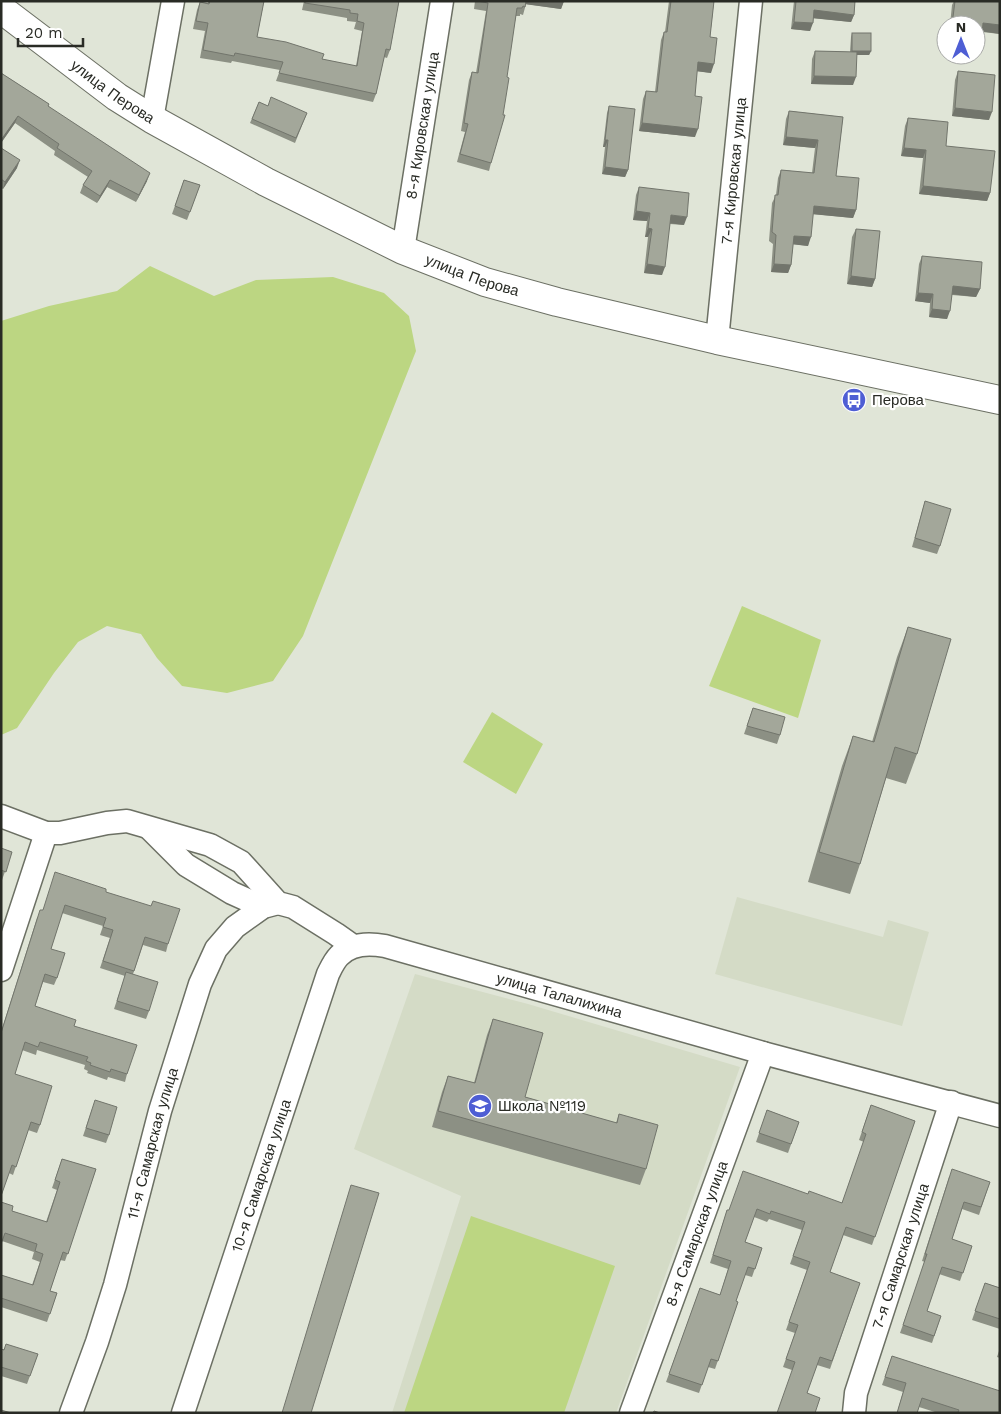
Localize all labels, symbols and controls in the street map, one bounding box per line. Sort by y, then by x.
scale bar [18,15,82,47]
north arrow [936,15,986,65]
text: N [956,19,966,35]
text: 20 m [25,24,63,42]
street label: 8-я Кировская улица [402,50,443,201]
street label: улица Перова [67,56,158,128]
street label: 7-я Кировская улица [718,96,750,245]
street label: улица Перова [423,251,522,300]
bus stop icon: Перова [841,387,867,413]
place label: Перова [872,391,925,409]
street label: улица Талалихина [494,969,625,1022]
street label: 11-я Самарская улица [123,1065,182,1221]
school or university icon: Школа №119 [467,1093,493,1119]
street label: 10-я Самарская улица [228,1096,295,1254]
place label: Школа №119 [498,1097,586,1115]
street label: 8-я Самарская улица [662,1158,732,1309]
street label: 7-я Самарская улица [868,1180,933,1331]

